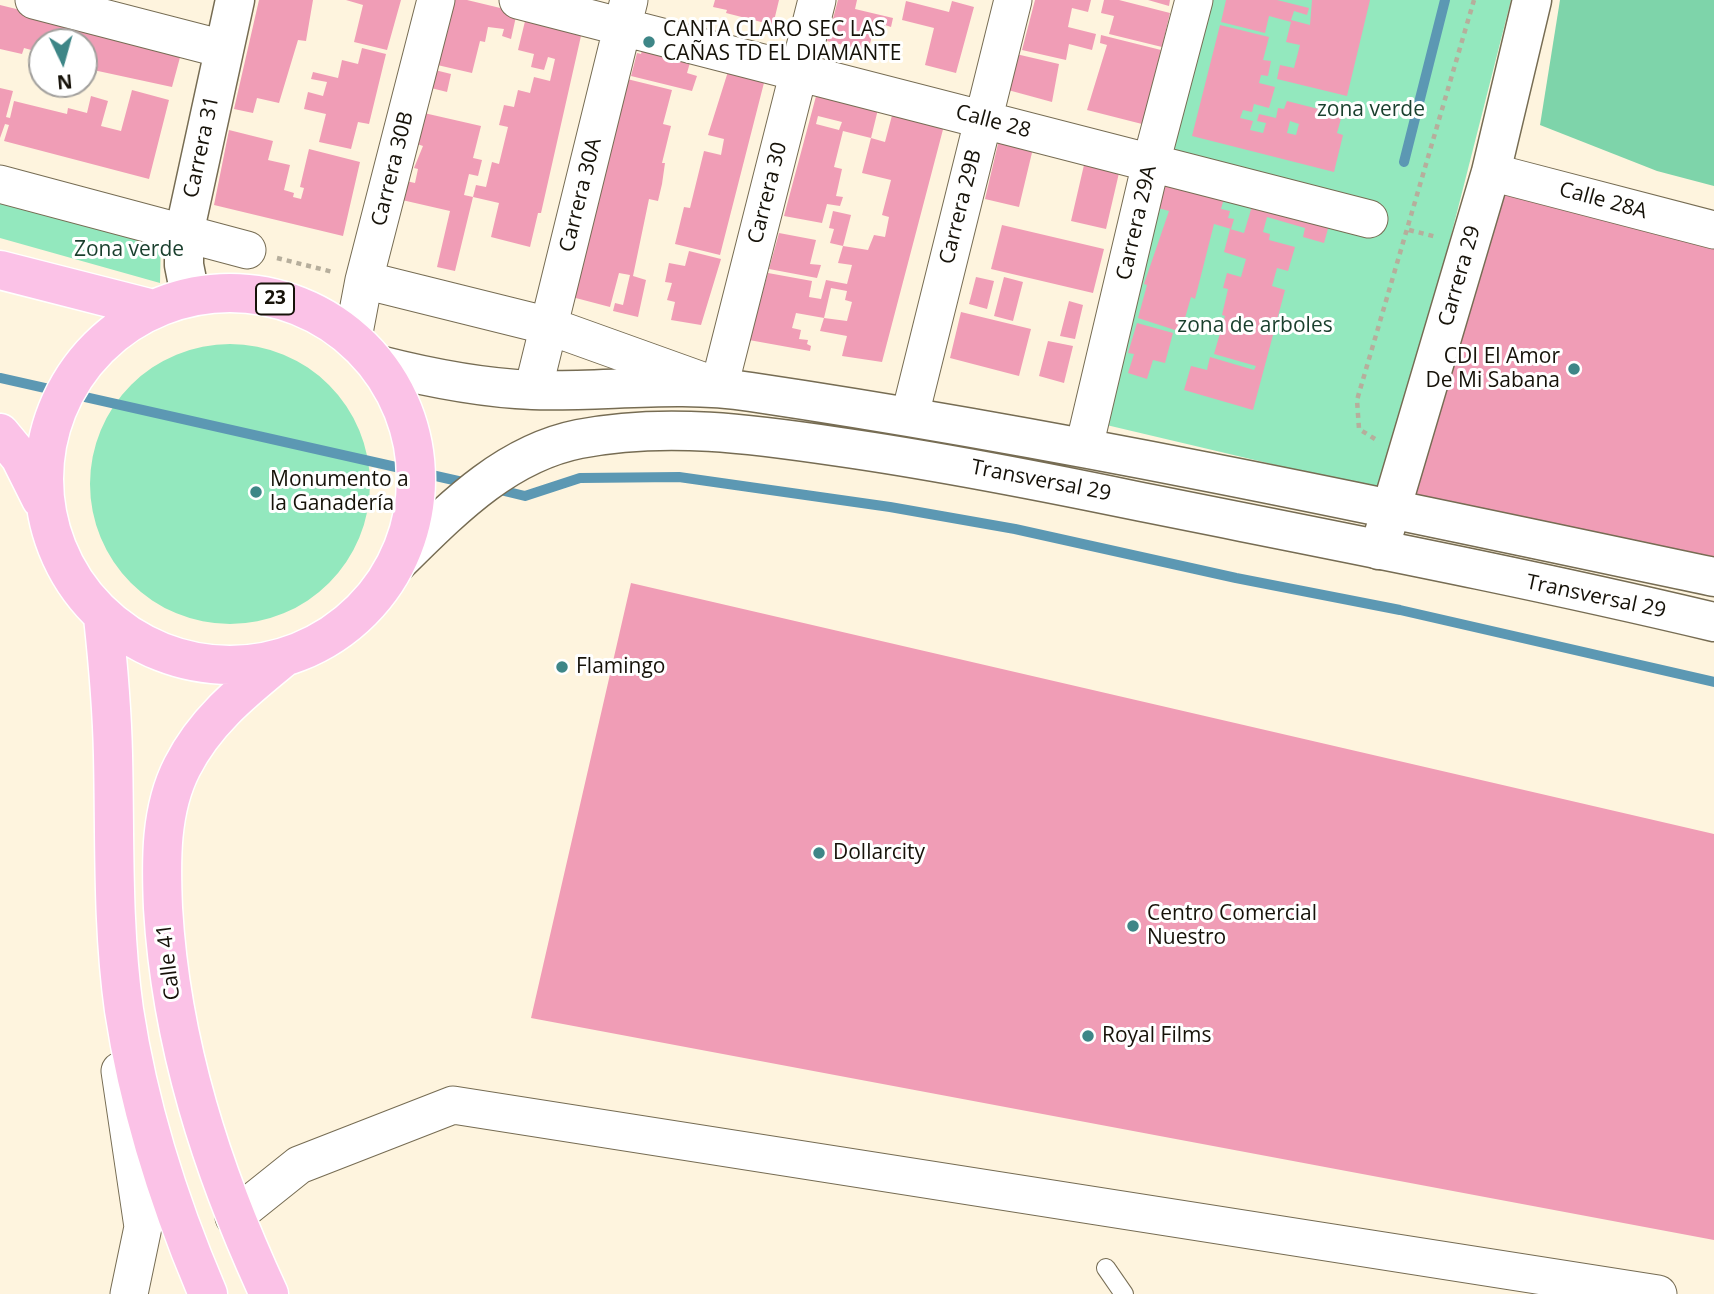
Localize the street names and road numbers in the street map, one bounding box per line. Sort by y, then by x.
street label: Carrera 31 [179,94,225,200]
street label: Calle 28 [953,100,1033,144]
street label: Carrera 30B [367,109,419,229]
street label: Carrera 30A [555,135,607,255]
street label: Carrera 30 [743,140,793,246]
street label: Carrera 29B [935,147,987,267]
street label: Carrera 29A [1112,163,1162,283]
street label: Calle 28A [1556,177,1650,225]
street label: Carrera 29 [1434,223,1486,329]
road number: 23 [256,284,294,314]
street label: Transversal 29 [969,455,1113,507]
street label: Transversal 29 [1524,570,1668,624]
street label: Calle 41 [152,922,186,1002]

